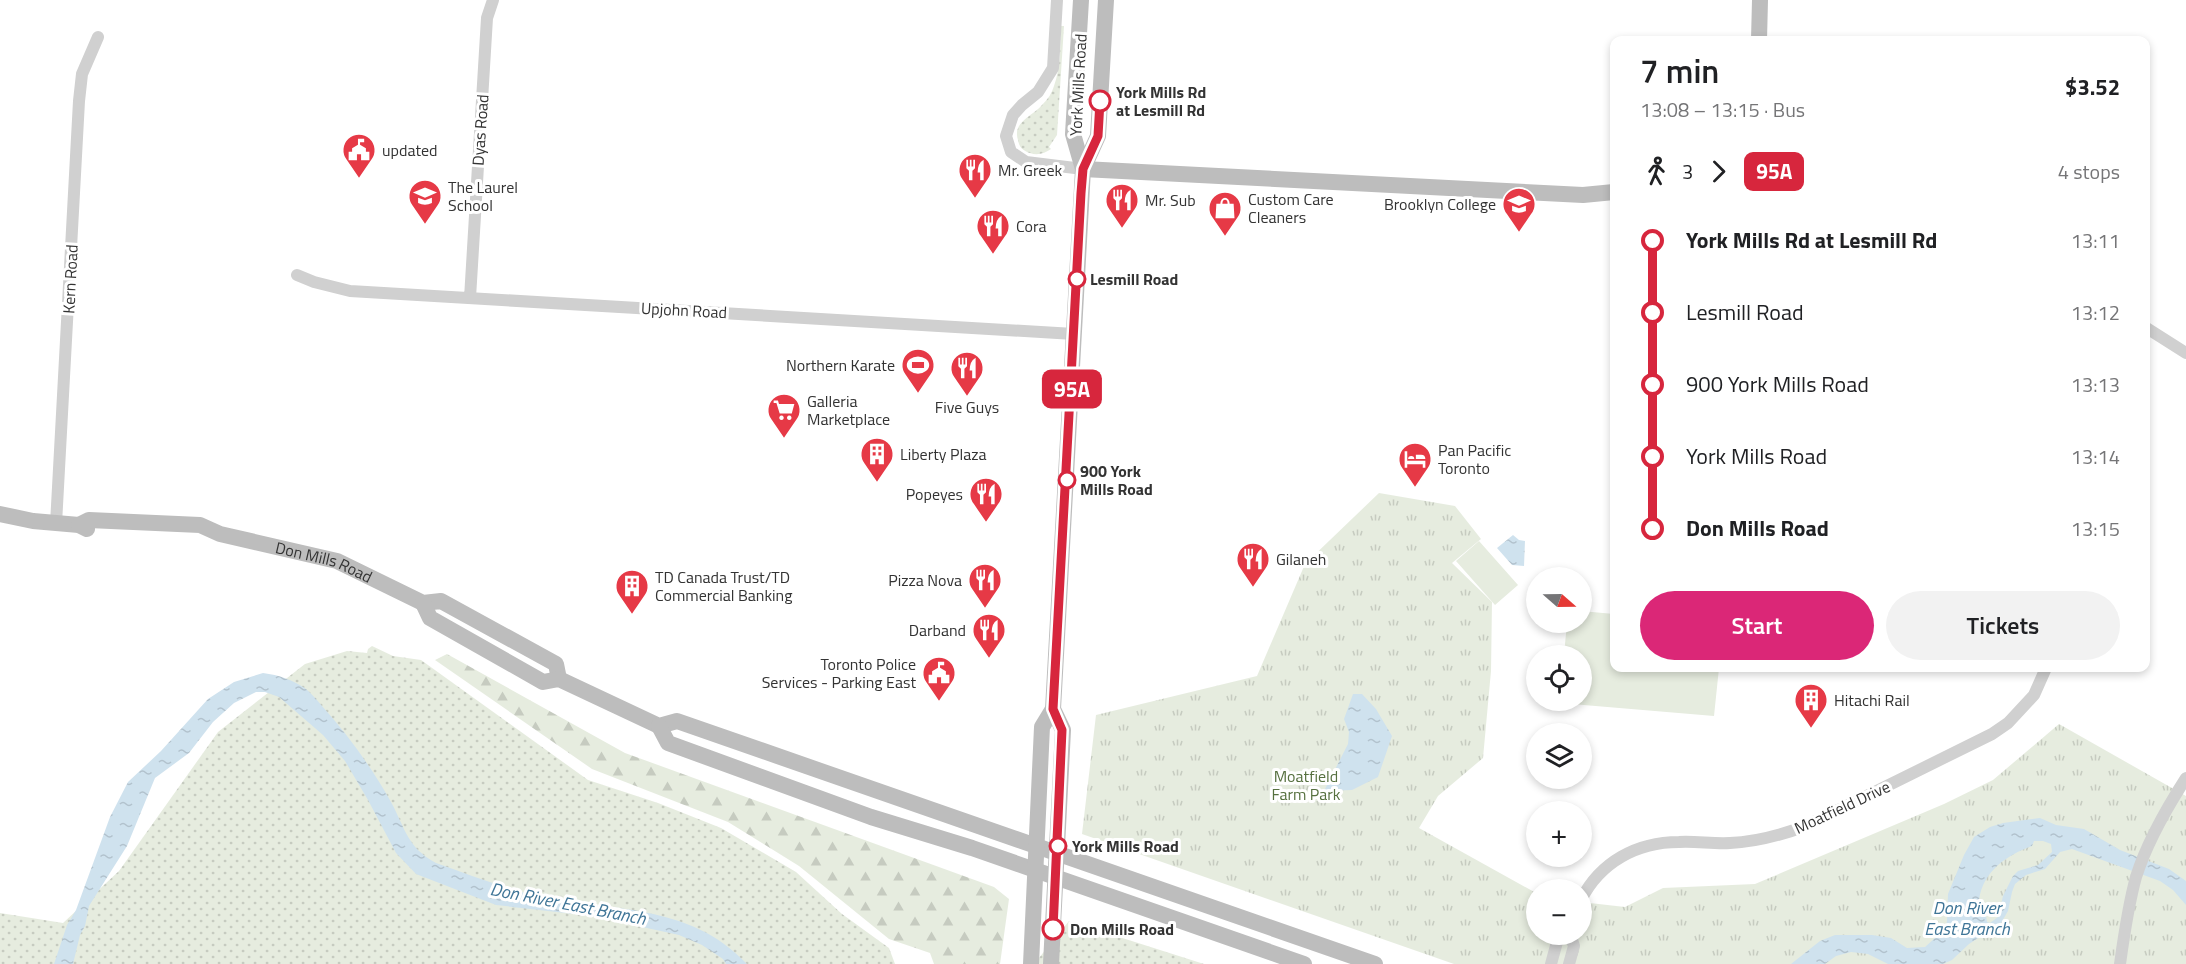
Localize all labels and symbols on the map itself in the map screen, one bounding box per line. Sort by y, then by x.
street label: York Mills Road [1063,33,1093,137]
place label: York Mills Rd at Lesmill Rd [1116,80,1206,122]
marker: York Mills Rd at Lesmill Rd [1089,90,1111,112]
street label: Dyas Road [466,93,494,167]
public building icon: updated [341,132,377,179]
place label: updated [382,138,438,162]
restaurant icon: Mr. Greek [957,152,993,199]
place label: Mr. Greek [998,158,1062,182]
place label: The Laurel School [448,175,518,217]
school or university icon: The Laurel School [407,178,443,225]
restaurant icon: Mr. Sub [1104,182,1140,229]
school or university icon: Brooklyn College [1501,186,1537,233]
place label: Custom Care Cleaners [1248,187,1334,229]
place label: Mr. Sub [1145,188,1196,212]
shop icon: Custom Care Cleaners [1207,190,1243,237]
place label: Brooklyn College [1384,192,1496,216]
restaurant icon: Cora [975,208,1011,255]
place label: Cora [1016,214,1047,238]
street label: Kern Road [56,244,84,314]
place label: Lesmill Road [1090,267,1178,291]
marker: Lesmill Road [1068,270,1086,288]
street label: Upjohn Road [640,296,728,324]
sports icon: Northern Karate [900,347,936,394]
restaurant icon: Five Guys [949,350,985,397]
place label: Northern Karate [786,353,895,377]
line badge: 95A [1038,370,1106,408]
place label: Galleria Marketplace [807,389,890,431]
supermarket icon: Galleria Marketplace [766,392,802,439]
place label: Five Guys [935,395,999,419]
building icon: Liberty Plaza [859,436,895,483]
place label: Pan Pacific Toronto [1438,438,1511,480]
hotel icon: Pan Pacific Toronto [1397,441,1433,488]
place label: Liberty Plaza [900,442,987,466]
place label: 900 York Mills Road [1080,459,1153,501]
marker: 900 York Mills Road [1058,471,1076,489]
restaurant icon: Popeyes [968,476,1004,523]
place label: Popeyes [906,482,963,506]
street label: Don Mills Road [273,535,377,589]
restaurant icon: Gilaneh [1235,541,1271,588]
place label: Gilaneh [1276,547,1326,571]
restaurant icon: Pizza Nova [967,562,1003,609]
place label: TD Canada Trust/TD Commercial Banking [655,565,792,607]
north arrow [1526,567,1592,633]
building icon: TD Canada Trust/TD Commercial Banking [614,568,650,615]
place label: Pizza Nova [888,568,962,592]
restaurant icon: Darband [971,612,1007,659]
place label: Darband [909,618,966,642]
place label: Toronto Police Services - Parking East [762,652,916,694]
public building icon: Toronto Police Services - Parking East [921,655,957,702]
building icon: Hitachi Rail [1793,682,1829,729]
place label: Hitachi Rail [1834,688,1910,712]
park label: Moatfield Farm Park [1272,764,1341,806]
street label: Moatfield Drive [1790,774,1894,840]
place label: York Mills Road [1072,834,1179,858]
marker: York Mills Road [1049,837,1067,855]
water label: Don River East Branch [488,875,649,932]
water label: Don River East Branch [1924,894,2011,942]
place label: Don Mills Road [1070,917,1174,941]
marker: Don Mills Road [1042,918,1064,940]

